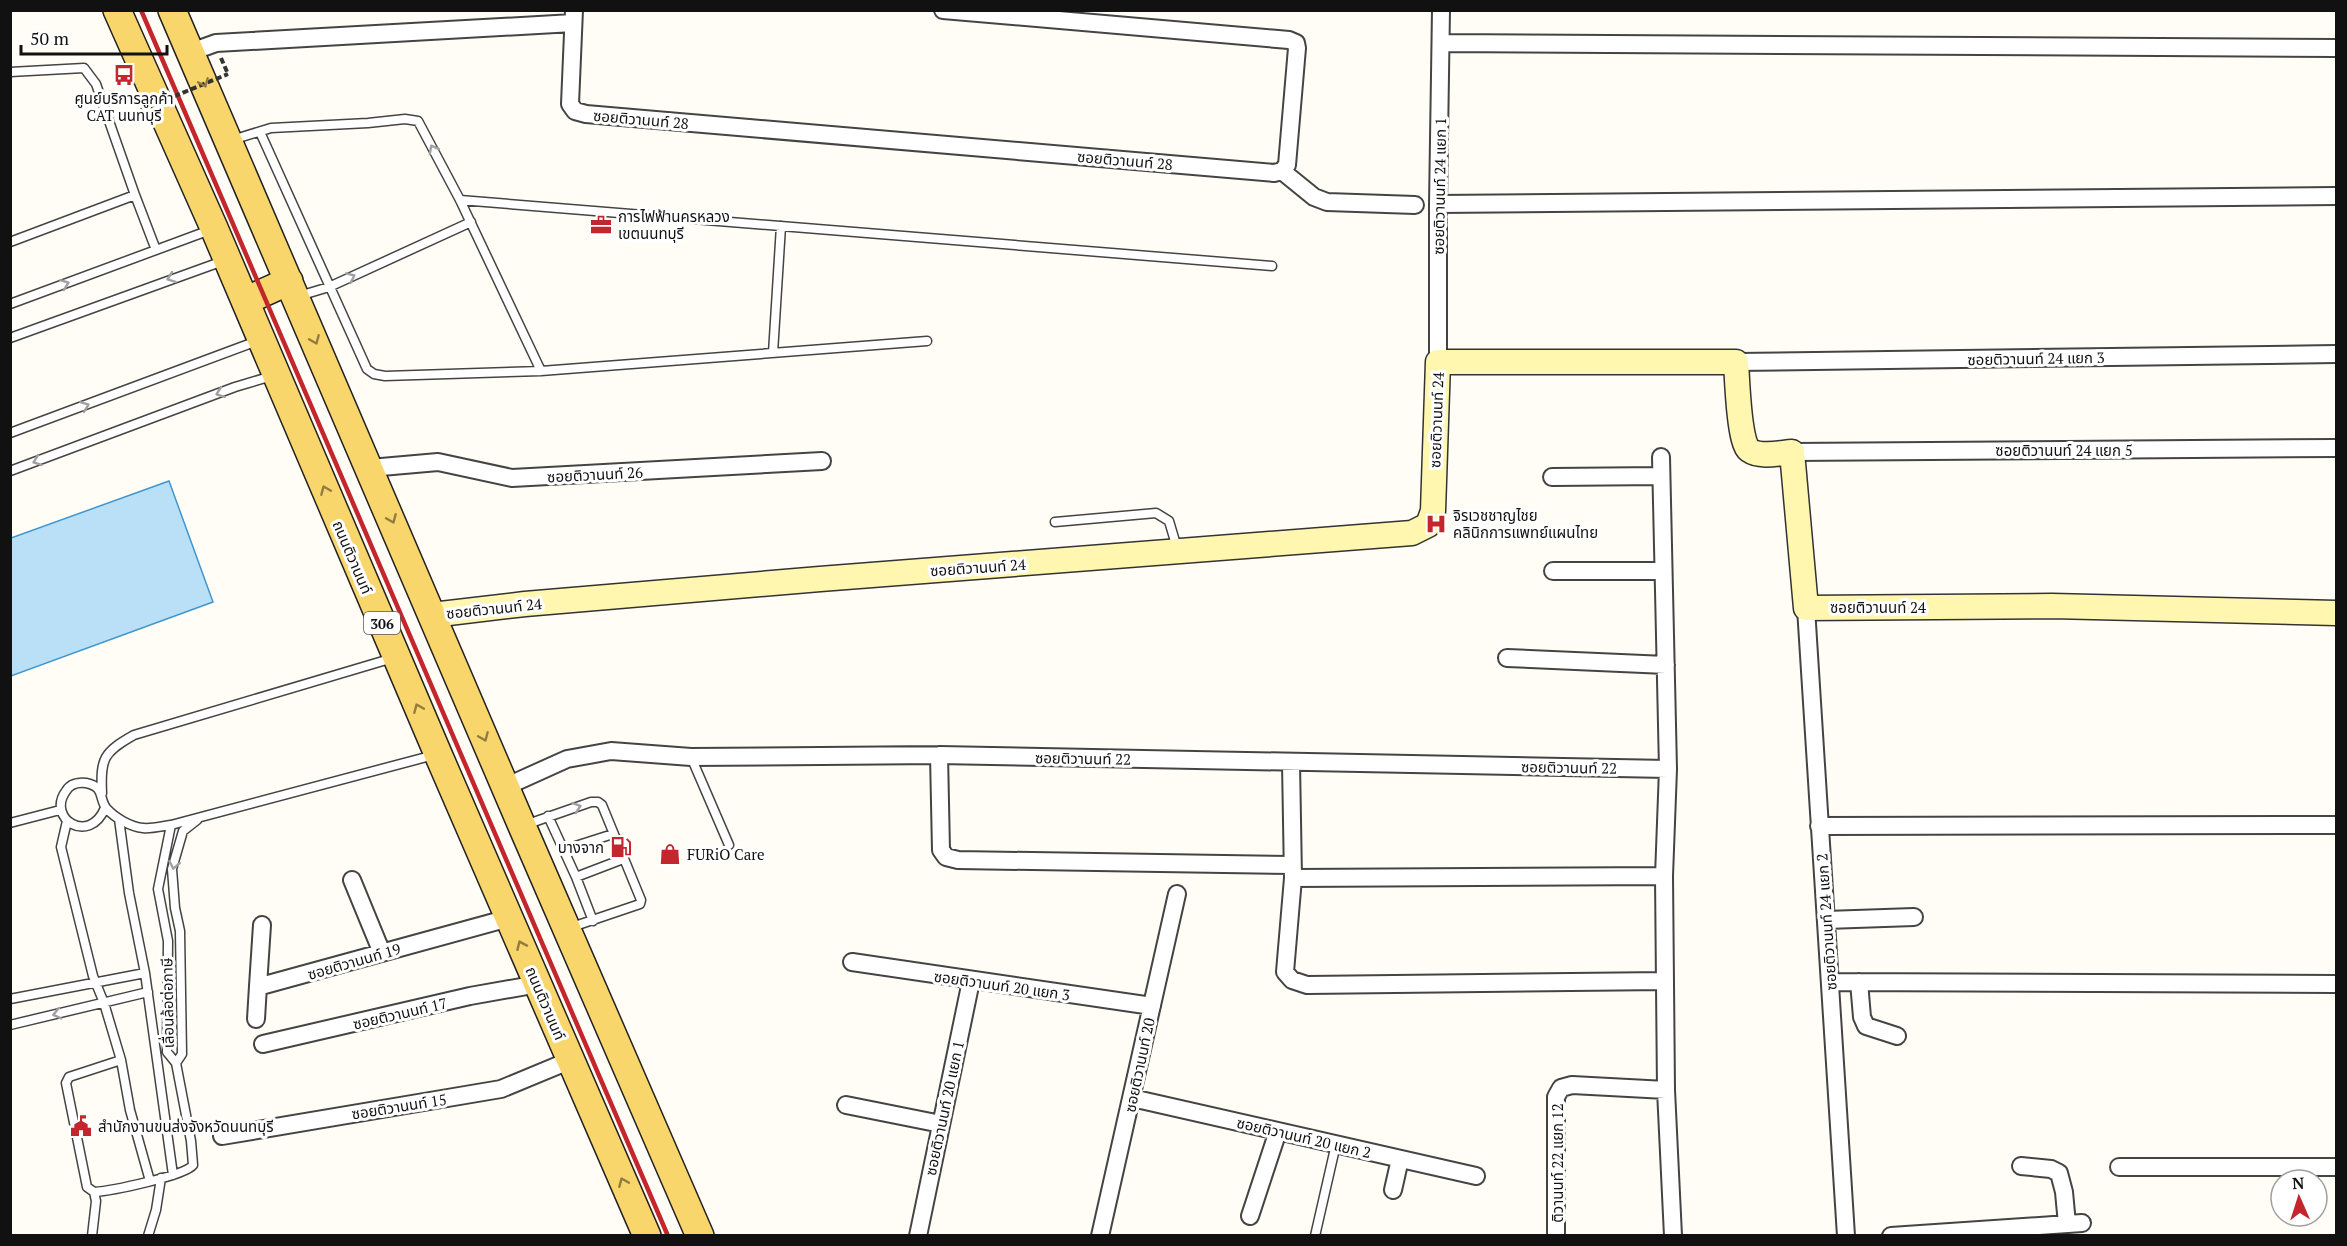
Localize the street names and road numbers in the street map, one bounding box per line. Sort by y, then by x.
street label: ซอยติวานนท์ 28 [592,105,690,133]
street label: ซอยติวานนท์ 24 แยก 1 [1428,117,1450,255]
street label: ซอยติวานนท์ 28 [1076,146,1174,174]
street label: ซอยติวานนท์ 24 แยก 3 [1967,347,2105,369]
street label: ซอยติวานนท์ 24 [1424,372,1448,468]
street label: ซอยติวานนท์ 24 แยก 5 [1995,440,2133,460]
street label: ซอยติวานนท์ 26 [547,462,643,486]
street label: ถนนติวานนท์ [329,517,377,597]
street label: ซอยติวานนท์ 24 [929,554,1027,580]
street label: ซอยติวานนท์ 24 [445,593,543,623]
street label: ซอยติวานนท์ 24 [1830,597,1926,617]
road number: 306 [364,612,400,634]
street label: ซอยติวานนท์ 22 [1035,747,1131,769]
street label: ซอยติวานนท์ 22 [1521,756,1617,778]
street label: ซอยติวานนท์ 24 แยก 2 [1811,853,1841,991]
street label: ซอยติวานนท์ 19 [305,938,403,984]
street label: เลื่อนล้อต่อภาษี [156,957,178,1049]
street label: ถนนติวานนท์ [522,963,570,1043]
street label: ซอยติวานนท์ 20 แยก 3 [933,966,1071,1004]
street label: ซอยติวานนท์ 17 [351,992,449,1034]
street label: ซอยติวานนท์ 20 [1119,1016,1159,1114]
street label: ซอยติวานนท์ 20 แยก 1 [920,1039,968,1177]
street label: ซอยติวานนท์ 15 [350,1089,448,1123]
street label: ติวานนท์ 22 แยก 12 [1547,1103,1567,1223]
street label: ซอยติวานนท์ 20 แยก 2 [1235,1112,1373,1162]

